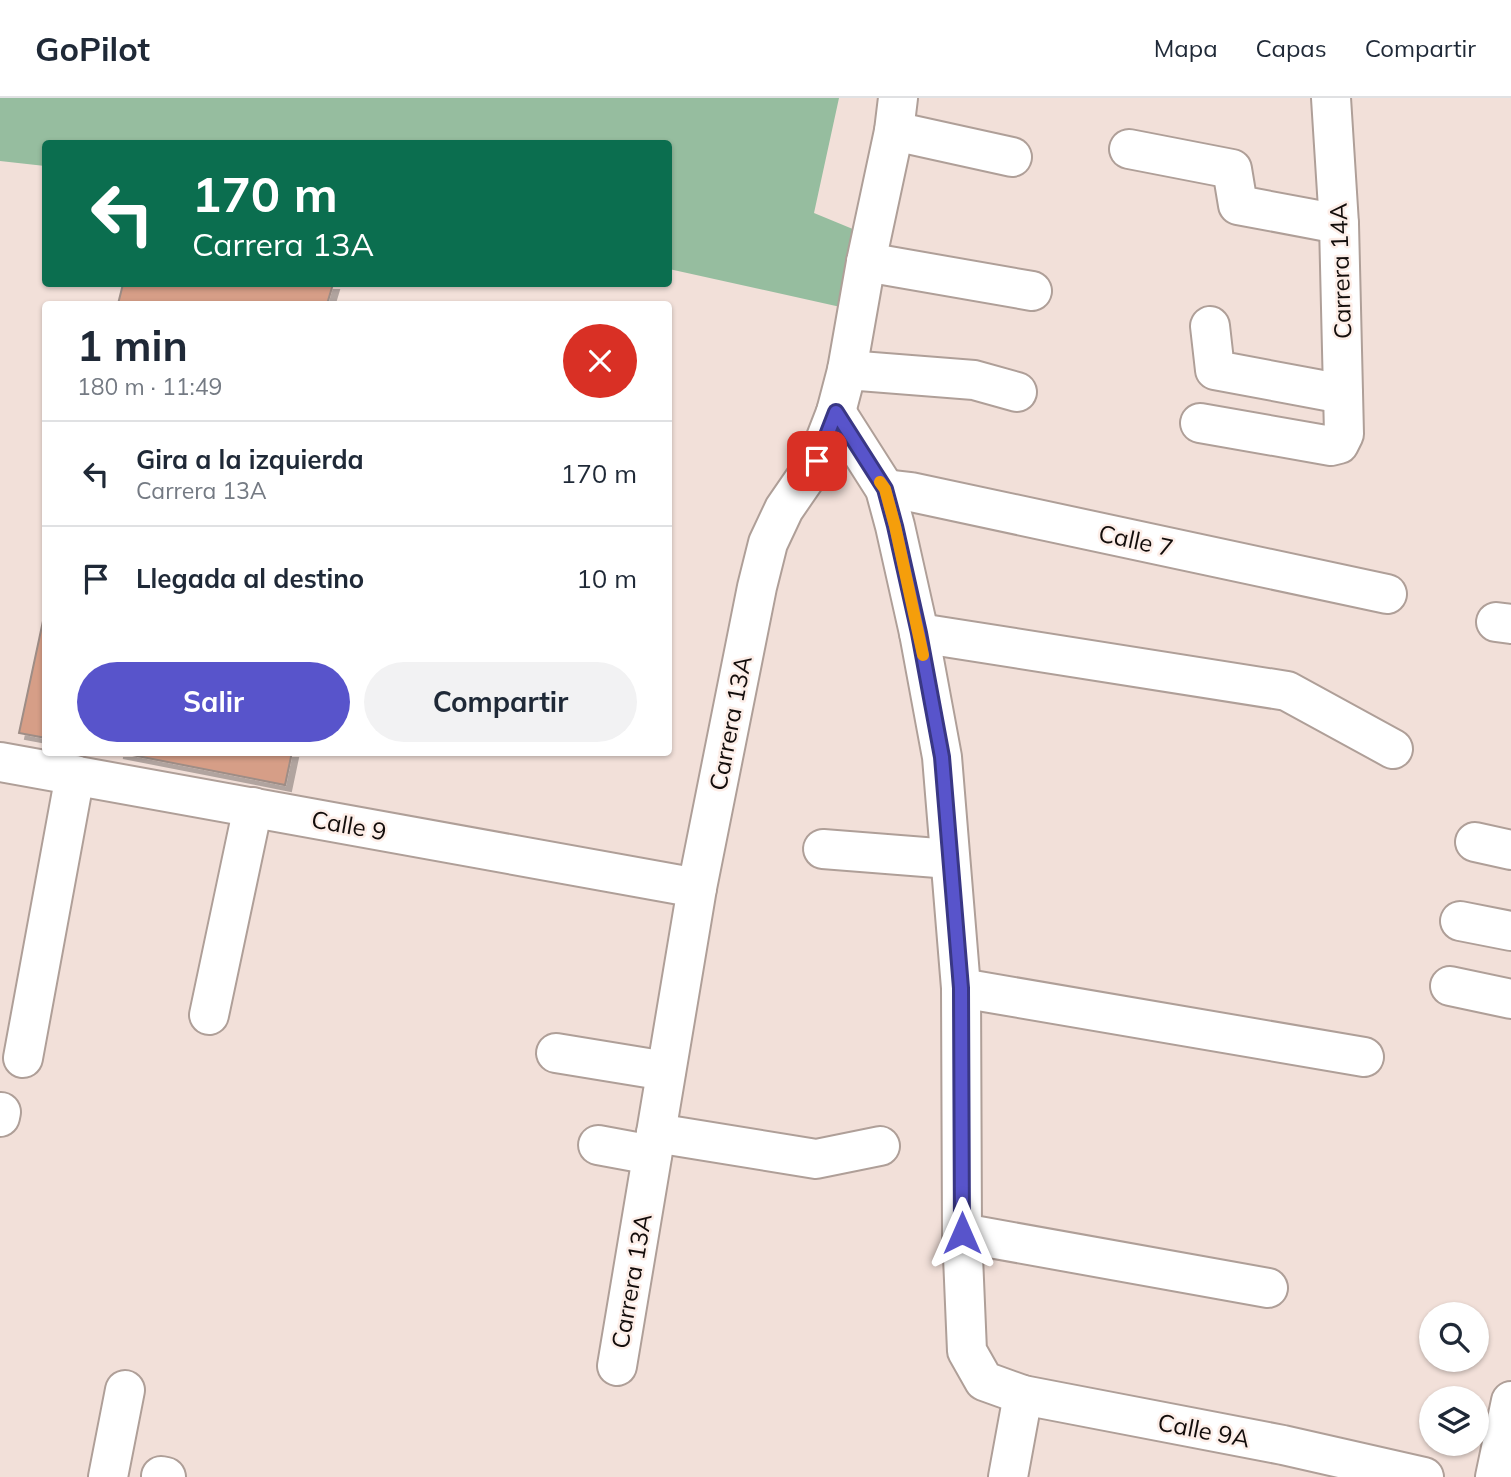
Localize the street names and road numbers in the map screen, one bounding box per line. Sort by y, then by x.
street label: Carrera 14A [1323,202,1357,340]
street label: Calle 7 [1096,517,1176,563]
street label: Carrera 13A [702,653,758,793]
street label: Calle 9 [309,804,389,846]
street label: Carrera 13A [604,1211,658,1351]
street label: Calle 9A [1155,1406,1253,1454]

